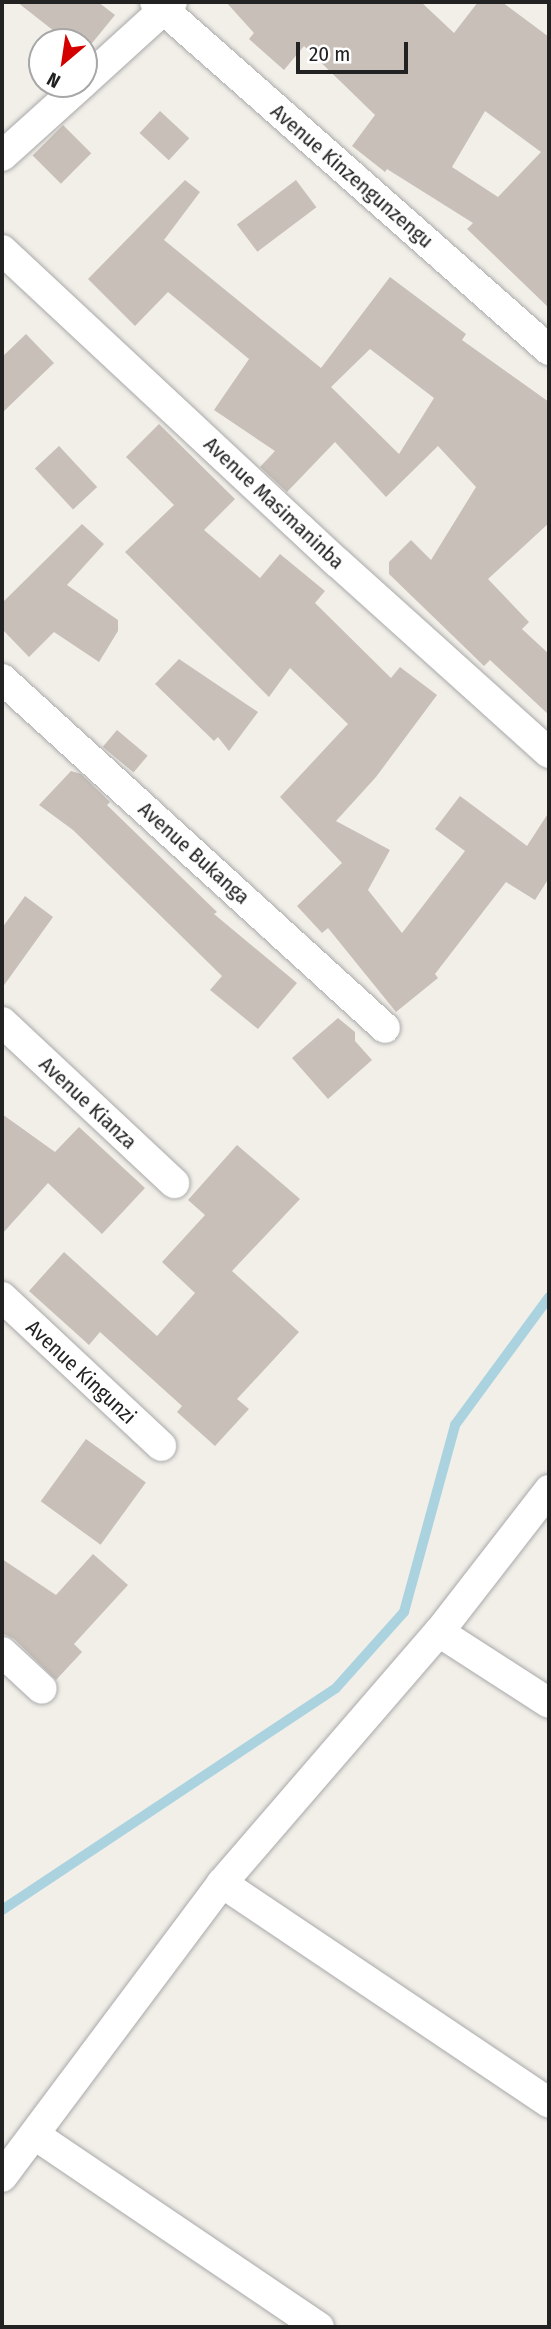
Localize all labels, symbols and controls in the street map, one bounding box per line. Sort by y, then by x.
north arrow [28,28,98,98]
scale bar [299,28,411,72]
text: 20 m [309,41,350,67]
text: N [43,67,64,93]
street label: Avenue Kinzengunzengu [266,99,438,253]
street label: Avenue Masimaninba [199,432,349,574]
street label: Avenue Bukanga [133,796,255,910]
street label: Avenue Kianza [34,1051,142,1155]
street label: Avenue Kingunzi [21,1315,141,1429]

